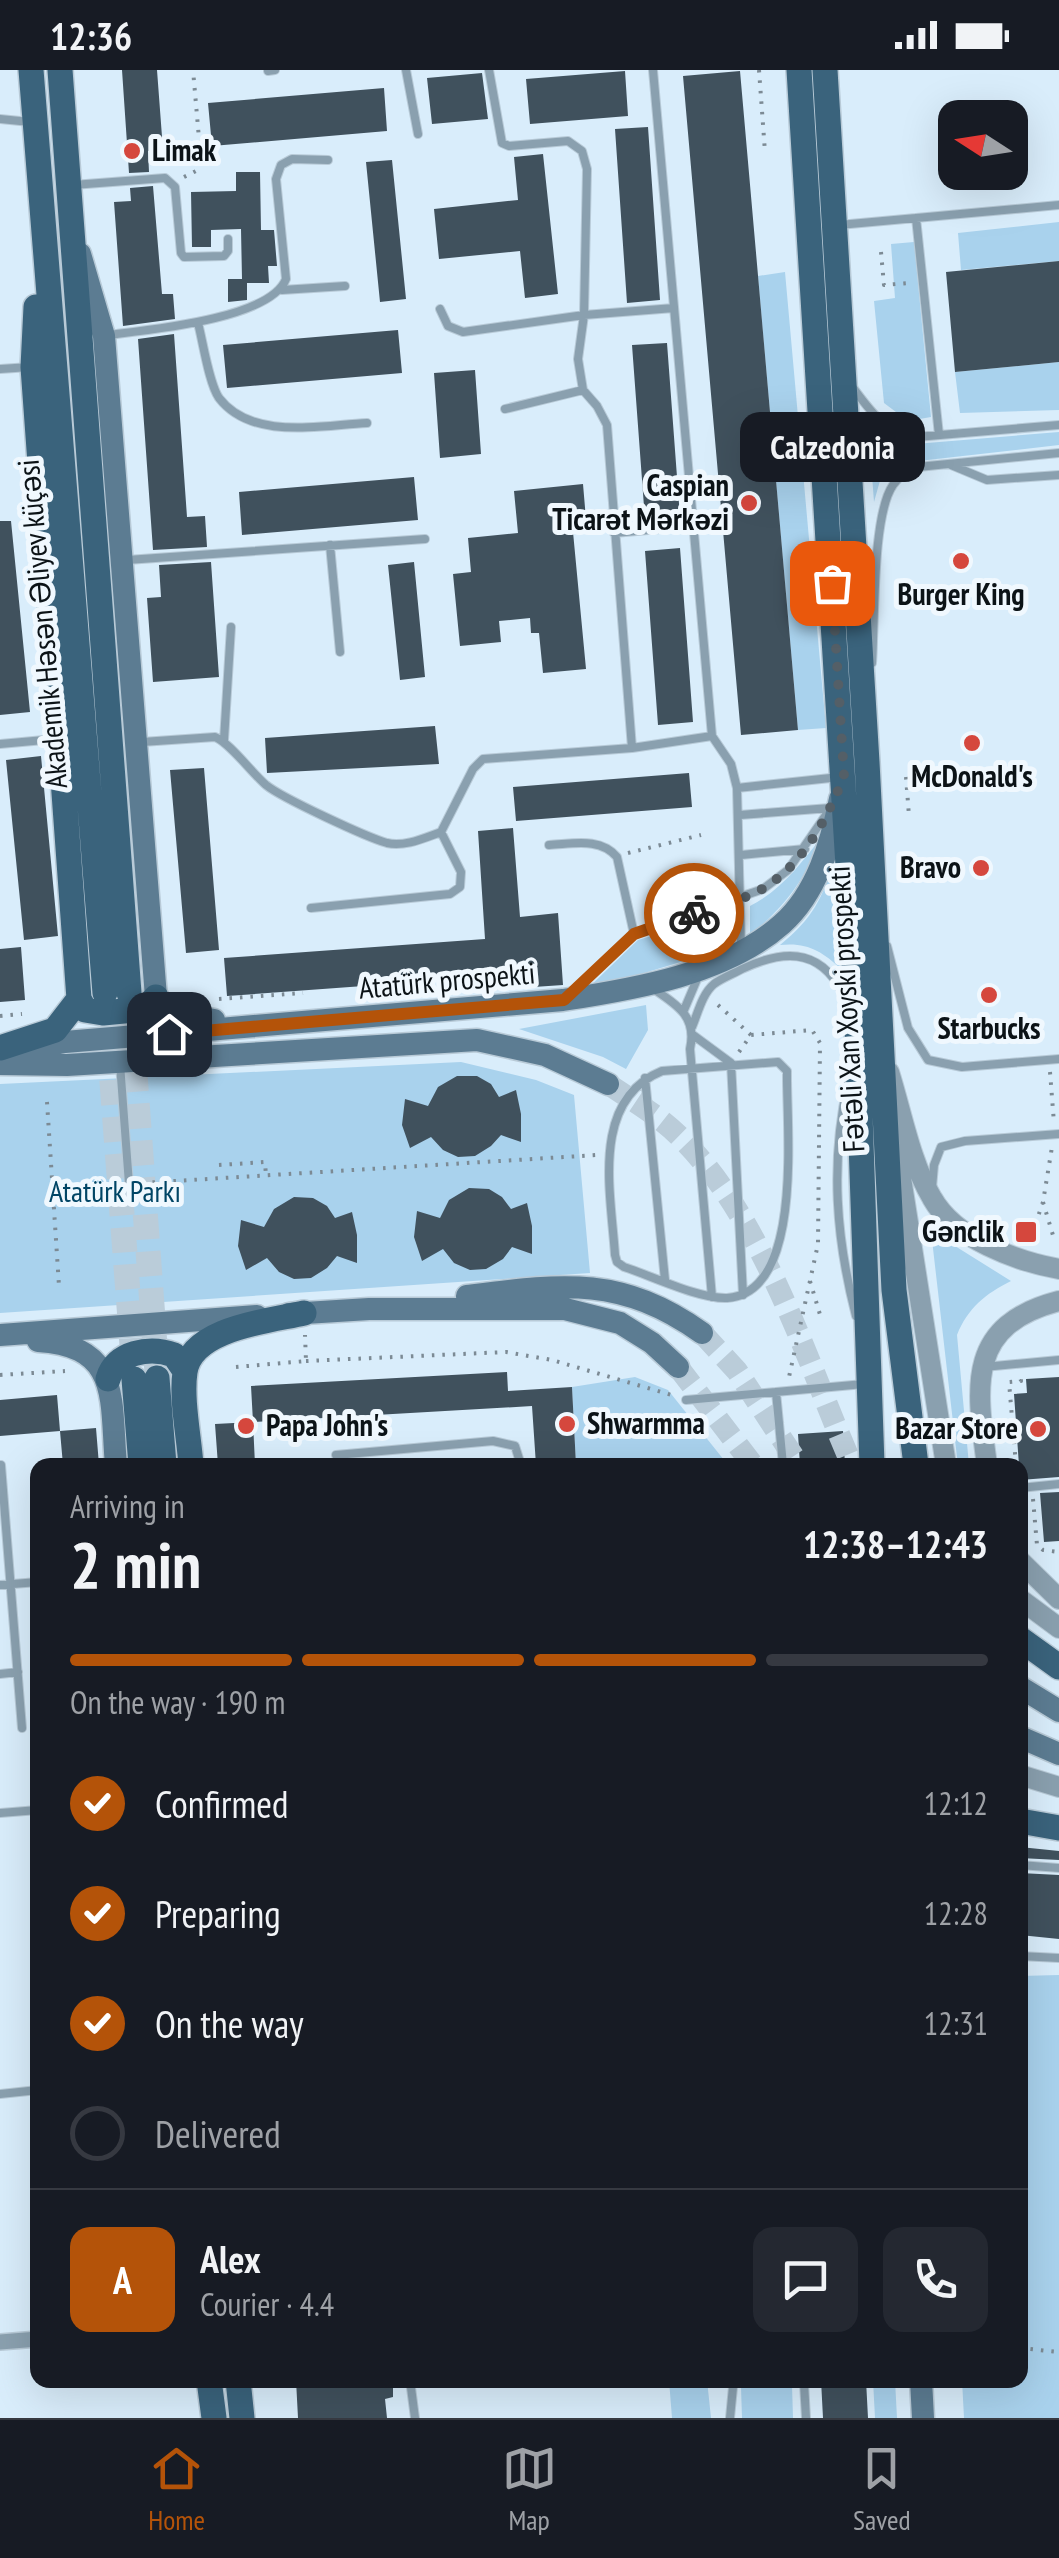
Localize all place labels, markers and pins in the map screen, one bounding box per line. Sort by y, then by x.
place label: Limak [152,130,217,169]
marker: Limak [121,140,143,162]
callout: Calzedonia [740,413,924,483]
place label: Caspian Ticarət Mərkəzi [552,465,729,538]
marker: Caspian Ticarət Mərkəzi [738,492,760,514]
pin [790,541,875,626]
marker: Burger King [950,550,972,572]
place label: Burger King [897,574,1025,613]
marker: McDonald's [961,732,983,754]
place label: McDonald's [911,756,1033,795]
place label: Bravo [900,847,961,886]
marker: Bravo [970,857,992,879]
marker: Starbucks [978,984,1000,1006]
pin [127,992,212,1077]
place label: Starbucks [937,1008,1041,1047]
place label: Gənclik [922,1211,1005,1250]
marker: Gənclik [1013,1219,1039,1245]
place label: Shwarmma [587,1403,705,1442]
place label: Papa John's [266,1405,388,1444]
place label: Bazar Store [895,1408,1018,1447]
marker: Shwarmma [556,1413,578,1435]
marker: Papa John's [235,1415,257,1437]
marker: Bazar Store [1027,1418,1049,1440]

